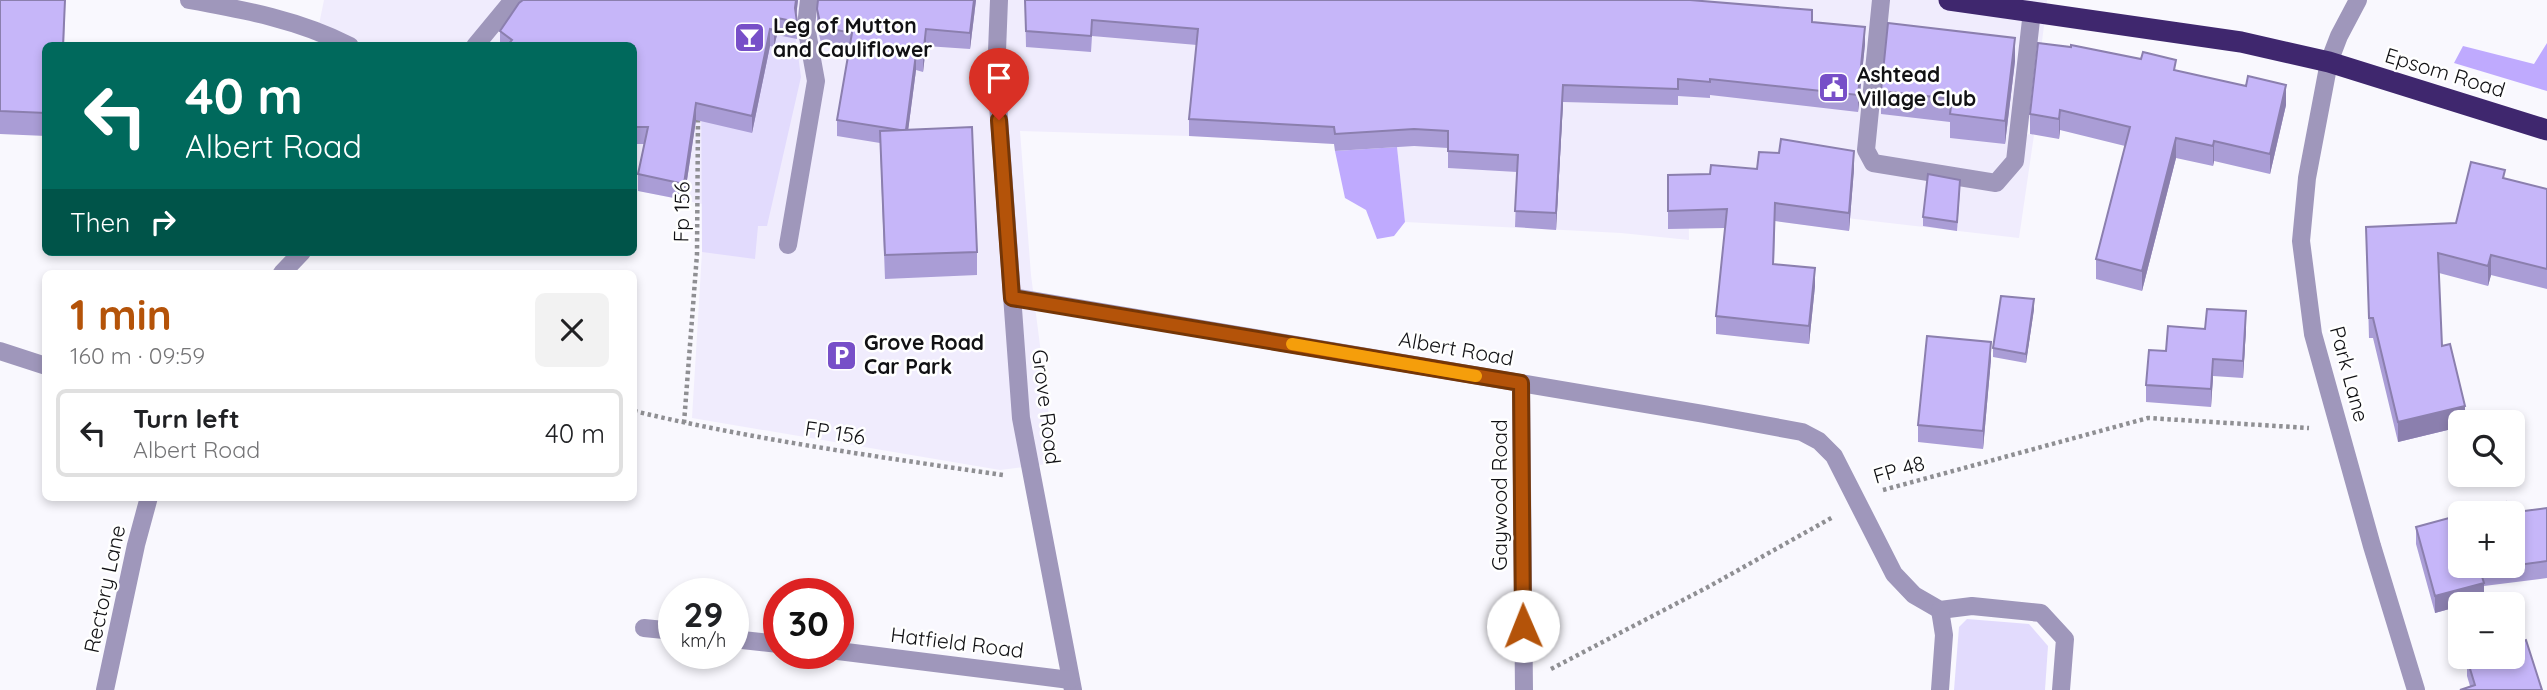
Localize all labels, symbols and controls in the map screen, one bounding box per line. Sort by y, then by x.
place label: Leg of Mutton and Cauliflower [773,12,932,62]
bar icon: Leg of Mutton and Cauliflower [733,21,767,55]
street label: Epsom Road [2382,41,2508,103]
pin [969,48,1029,120]
icon: arrive [980,59,1018,97]
place label: Ashtead Village Club [1857,61,1976,111]
text: 40 m [185,65,303,126]
icon: left [70,70,161,161]
public building icon: Ashtead Village Club [1817,70,1851,104]
text: Albert Road [185,126,362,166]
street label: Fp 156 [667,181,695,243]
icon: right [144,203,182,241]
text: Then [70,206,130,239]
text: 1 min [70,288,172,341]
button: close [535,293,609,367]
street label: Park Lane [2325,323,2375,424]
street label: Albert Road [1397,325,1516,371]
place label: Grove Road Car Park [864,329,984,379]
parking icon: Grove Road Car Park [824,338,858,372]
text: 160 m · 09:59 [70,341,205,370]
street label: Grove Road [1027,348,1067,466]
text: Turn left [133,402,240,435]
map controls [2448,410,2525,669]
button: search [2448,410,2525,487]
icon: left [74,414,112,452]
street label: FP 156 [803,414,867,450]
text: 40 m [545,417,605,450]
street label: Gaywood Road [1486,419,1512,571]
text: Albert Road [133,435,260,464]
street label: FP 48 [1870,449,1928,489]
button: + [2448,501,2525,578]
street label: Rectory Lane [78,522,130,655]
speed limit sign: 30 [763,578,854,669]
position arrow [1486,589,1560,663]
text: 29 [684,592,723,636]
button: − [2448,592,2525,669]
street label: Hatfield Road [889,621,1025,663]
text: km/h [681,629,726,652]

